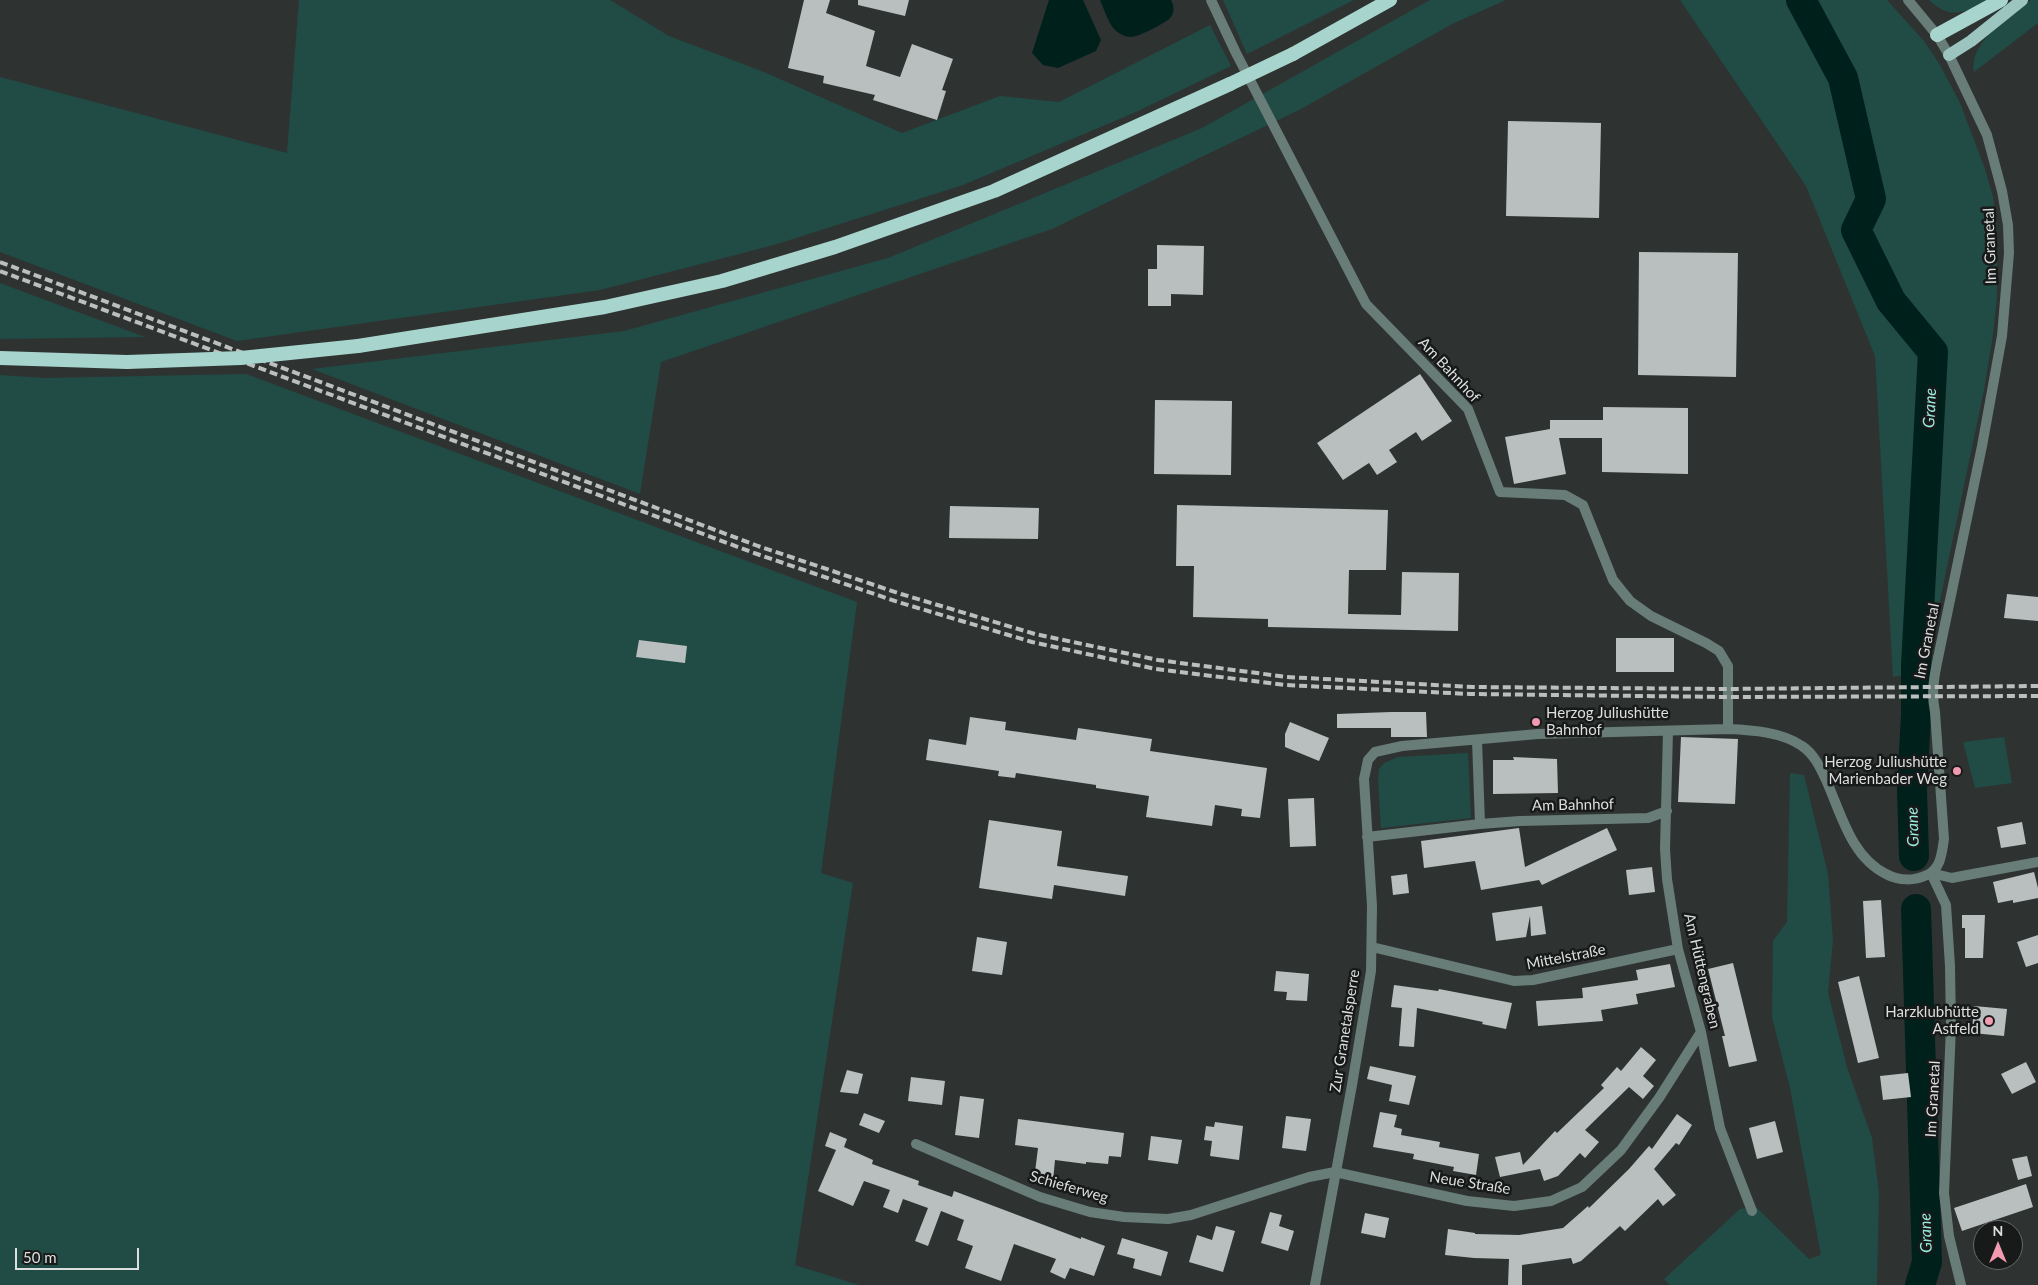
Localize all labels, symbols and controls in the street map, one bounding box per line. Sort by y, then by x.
street label: Im Granetal [1980,207,2000,285]
street label: Am Bahnhof [1414,334,1484,406]
water label: Grane [1919,387,1941,429]
street label: Im Granetal [1911,602,1943,680]
place label: Herzog Juliushütte Bahnhof [1546,704,1669,739]
marker: Herzog Juliushütte Bahnhof [1530,716,1542,728]
place label: Herzog Juliushütte Marienbader Weg [1824,753,1947,788]
marker: Herzog Juliushütte Marienbader Weg [1951,765,1963,777]
street label: Am Bahnhof [1532,795,1614,815]
water label: Grane [1903,807,1923,847]
street label: Am Hüttengraben [1680,912,1724,1030]
street label: Mittelstraße [1525,940,1607,974]
street label: Zur Granetalsperre [1326,968,1364,1094]
place label: Harzklubhütte Astfeld [1885,1003,1979,1038]
marker: Harzklubhütte Astfeld [1983,1015,1995,1027]
street label: Im Granetal [1922,1060,1944,1138]
street label: Schieferweg [1028,1167,1110,1207]
street label: Neue Straße [1428,1168,1512,1198]
water label: Grane [1916,1213,1936,1253]
north arrow [1973,1220,2023,1270]
text: N [1993,1222,2003,1239]
scale bar [18,1238,141,1270]
text: 50 m [23,1248,57,1266]

